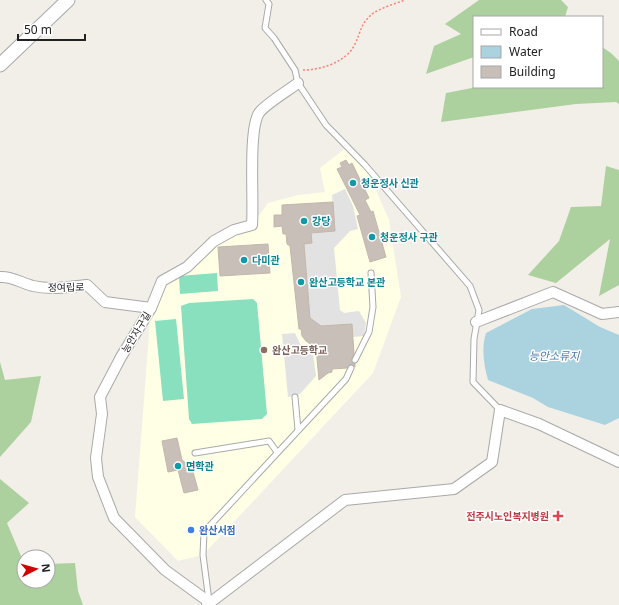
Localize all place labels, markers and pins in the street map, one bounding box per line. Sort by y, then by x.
place label: 청운정사 신관 [361,176,419,190]
marker: 청운정사 신관 [348,178,358,188]
place label: 강당 [312,214,330,228]
marker: 강당 [299,216,309,226]
place label: 청운정사 구관 [380,230,438,244]
marker: 청운정사 구관 [367,232,377,242]
place label: 다미관 [252,253,280,267]
marker: 다미관 [239,255,249,265]
place label: 완산고등학교 본관 [309,275,385,289]
marker: 완산고등학교 본관 [296,277,306,287]
place label: 완산고등학교 [272,343,327,357]
marker: 완산고등학교 [259,345,269,355]
place label: 면학관 [186,459,214,473]
marker: 면학관 [173,461,183,471]
place label: 전주시노인복지병원 [466,509,549,523]
marker: 전주시노인복지병원 [552,510,564,522]
place label: 완산서점 [199,523,236,537]
marker: 완산서점 [186,525,196,535]

